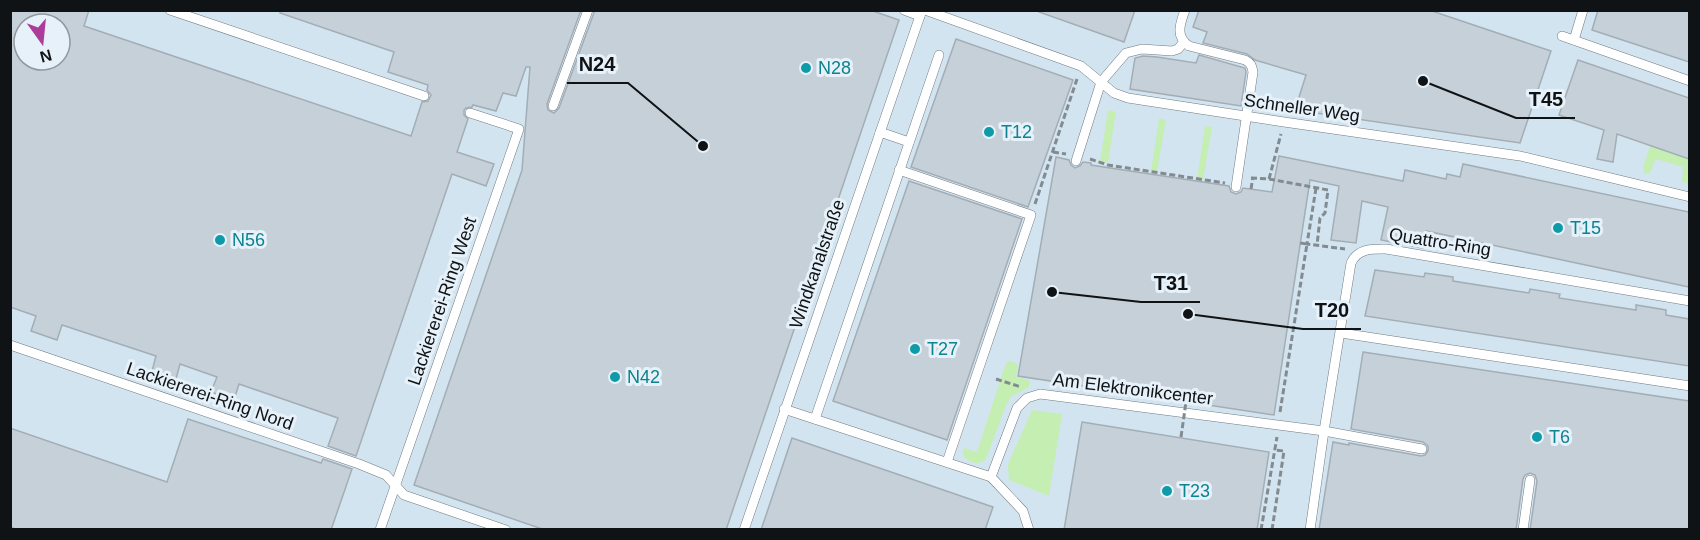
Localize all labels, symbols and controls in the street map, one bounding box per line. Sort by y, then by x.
north arrow [12,12,72,72]
callout: N24 [567,45,628,83]
text: N [38,46,54,66]
text: N24 [579,53,616,75]
place label: N28 [818,58,851,78]
marker: N28 [799,61,813,75]
callout: T45 [1516,80,1575,118]
text: T45 [1529,88,1563,110]
street label: Schneller Weg [1243,90,1361,126]
place label: T12 [1001,122,1032,142]
marker: T12 [982,125,996,139]
street label: Windkanalstraße [786,197,848,331]
street label: Lackiererei-Ring West [404,214,480,388]
place label: T15 [1570,218,1601,238]
marker: T15 [1551,221,1565,235]
street label: Quattro-Ring [1388,224,1492,260]
place label: N56 [232,230,265,250]
marker: N56 [213,233,227,247]
callout: T31 [1141,264,1200,302]
text: T31 [1154,272,1188,294]
callout: T20 [1303,291,1361,329]
text: T20 [1315,299,1349,321]
place label: T27 [927,339,958,359]
marker: T27 [908,342,922,356]
street label: Lackiererei-Ring Nord [124,358,296,434]
place label: N42 [627,367,660,387]
street label: Am Elektronikcenter [1052,369,1214,409]
marker: N42 [608,370,622,384]
place label: T6 [1549,427,1570,447]
marker: T6 [1530,430,1544,444]
place label: T23 [1179,481,1210,501]
marker: T23 [1160,484,1174,498]

